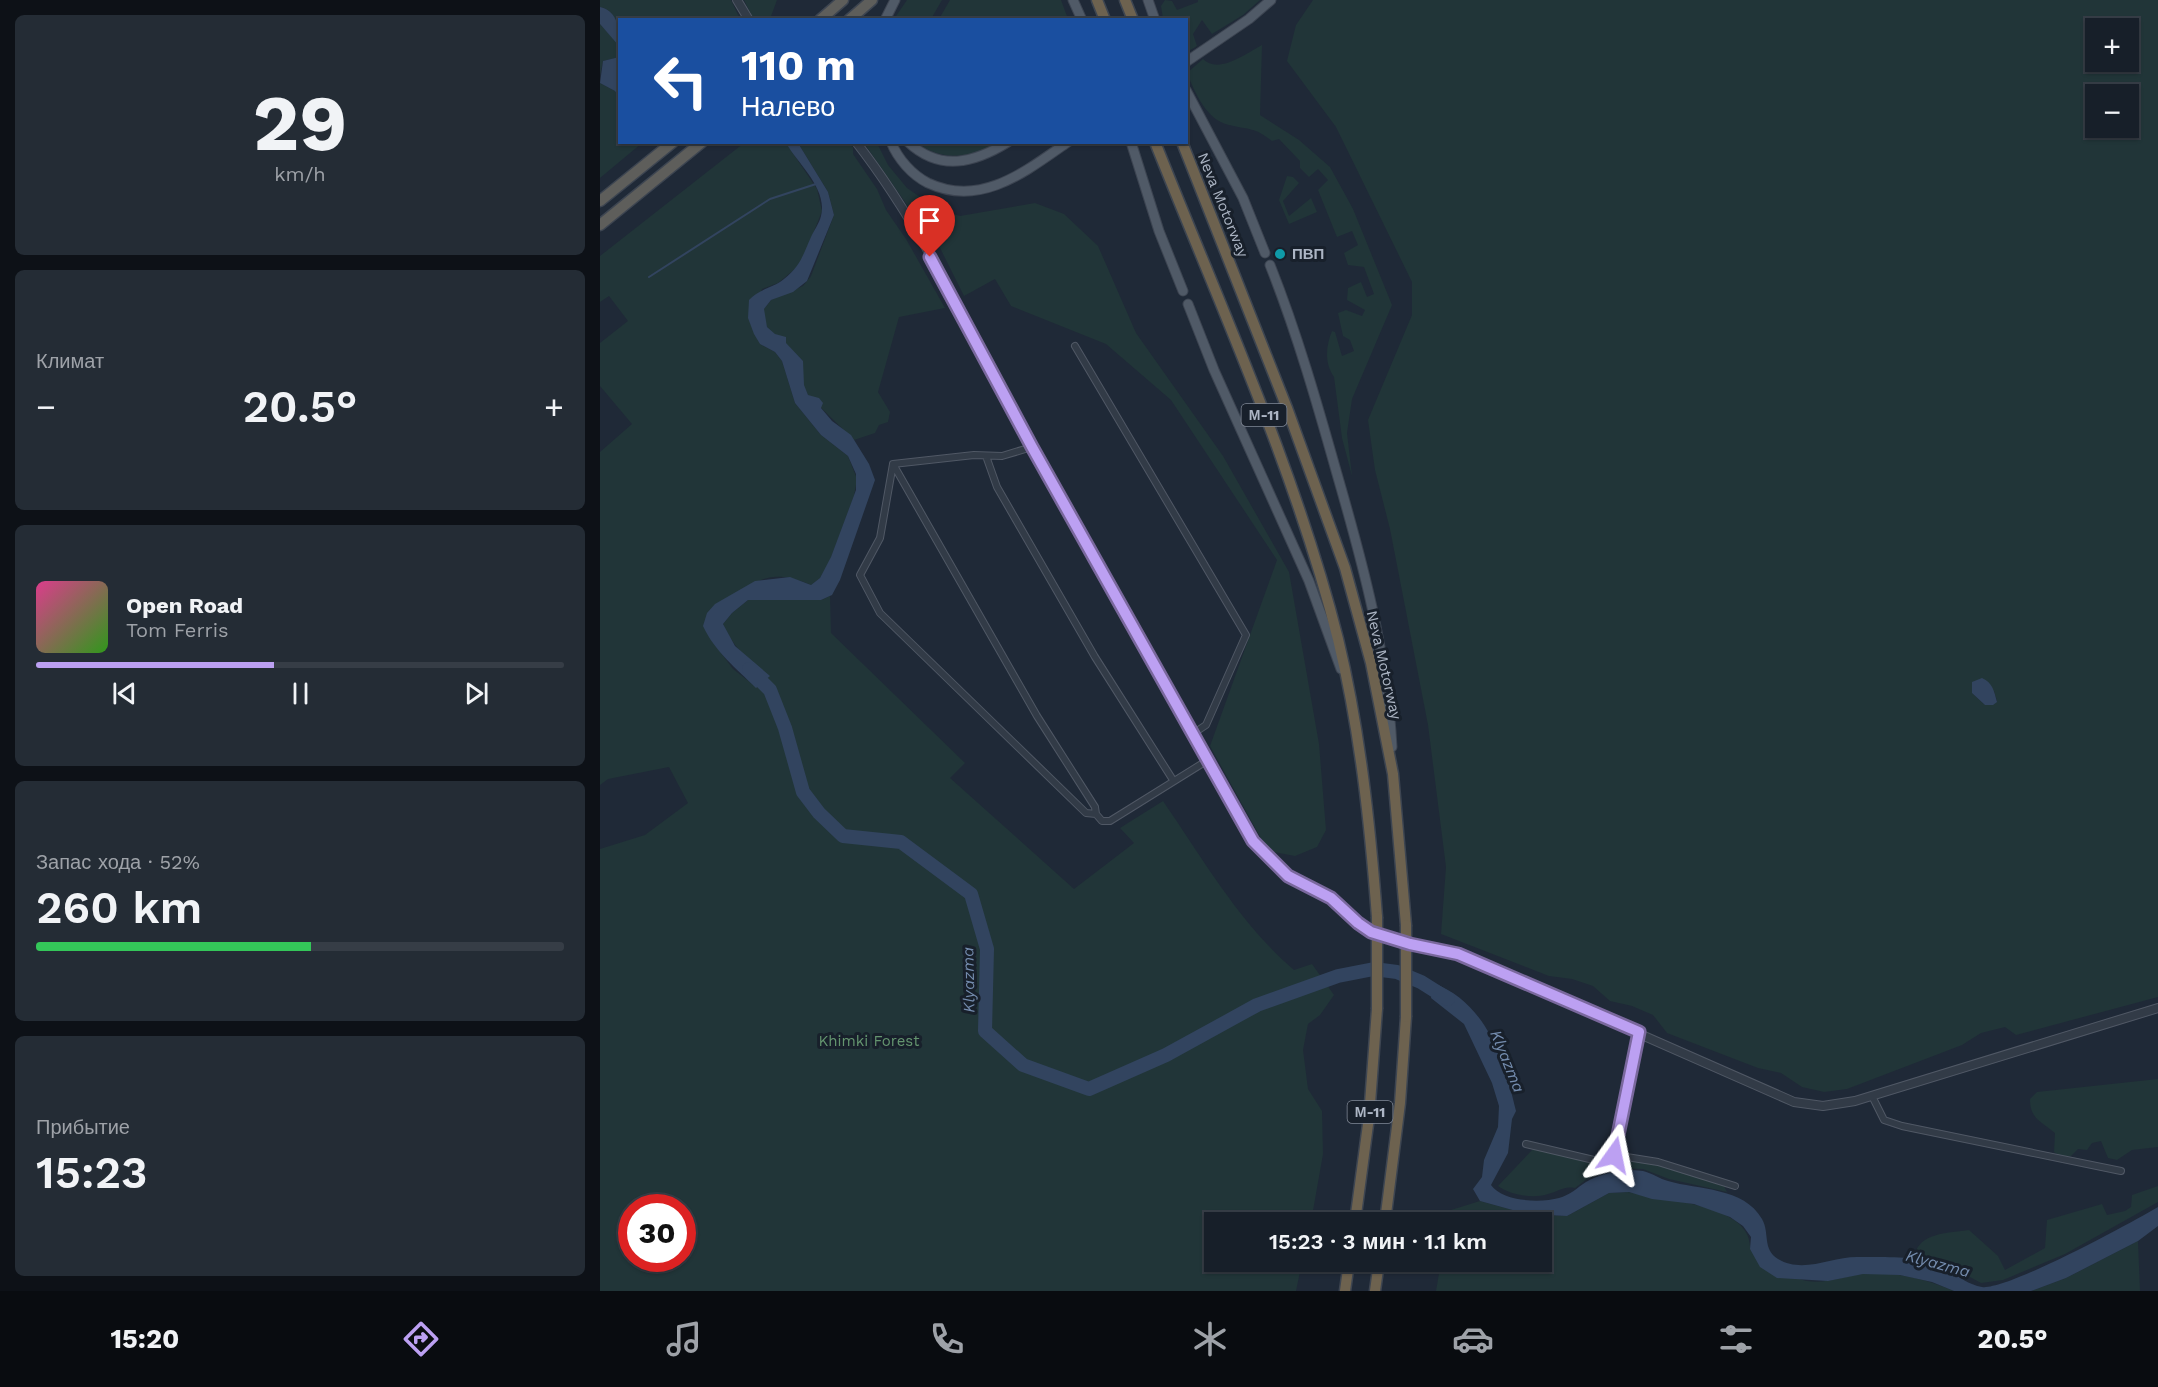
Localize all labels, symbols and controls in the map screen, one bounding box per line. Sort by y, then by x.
map controls [2085,18,2139,138]
button: + [2085,18,2139,72]
text: 110 m [741,41,856,90]
icon: left [642,42,720,120]
text: 29 [253,77,347,169]
button: − [2085,84,2139,138]
text: Налево [741,91,835,123]
street label: Neva Motorway [1194,150,1252,260]
text: km/h [274,162,326,186]
pin [904,195,955,257]
icon: arrive [913,204,946,237]
place label: ПВП [1292,245,1324,263]
marker: ПВП [1273,247,1287,261]
text: Климат [36,349,104,373]
text: 20.5° [242,380,358,433]
text: − [36,387,56,426]
text: + [544,387,564,426]
road number: М-11 [1242,404,1286,426]
text: Open Road [126,593,243,618]
street label: Neva Motorway [1363,609,1405,722]
text: Tom Ferris [126,618,229,642]
icon: previous [108,677,141,710]
icon: pause [284,677,317,710]
icon: next [460,677,493,710]
text: Запас хода · 52% [36,850,200,874]
text: 260 km [36,881,202,934]
water label: Klyazma [958,947,979,1013]
water label: Klyazma [1486,1027,1529,1095]
park label: Khimki Forest [818,1032,920,1050]
road number: М-11 [1348,1101,1392,1123]
text: Прибытие [36,1115,130,1139]
position arrow [1582,1123,1646,1187]
text: 15:23 [36,1146,148,1199]
speed limit sign: 30 [618,1194,696,1272]
text: 15:23 · 3 мин · 1.1 km [1269,1229,1487,1254]
water label: Klyazma [1904,1246,1972,1281]
icon: directions [400,1318,442,1360]
icon: music [663,1318,705,1360]
icon: phone [926,1318,968,1360]
icon: climate [1189,1318,1231,1360]
icon: car [1452,1318,1494,1360]
icon: filters [1715,1318,1757,1360]
text: 15:20 [110,1323,179,1355]
text: 20.5° [1977,1323,2048,1355]

